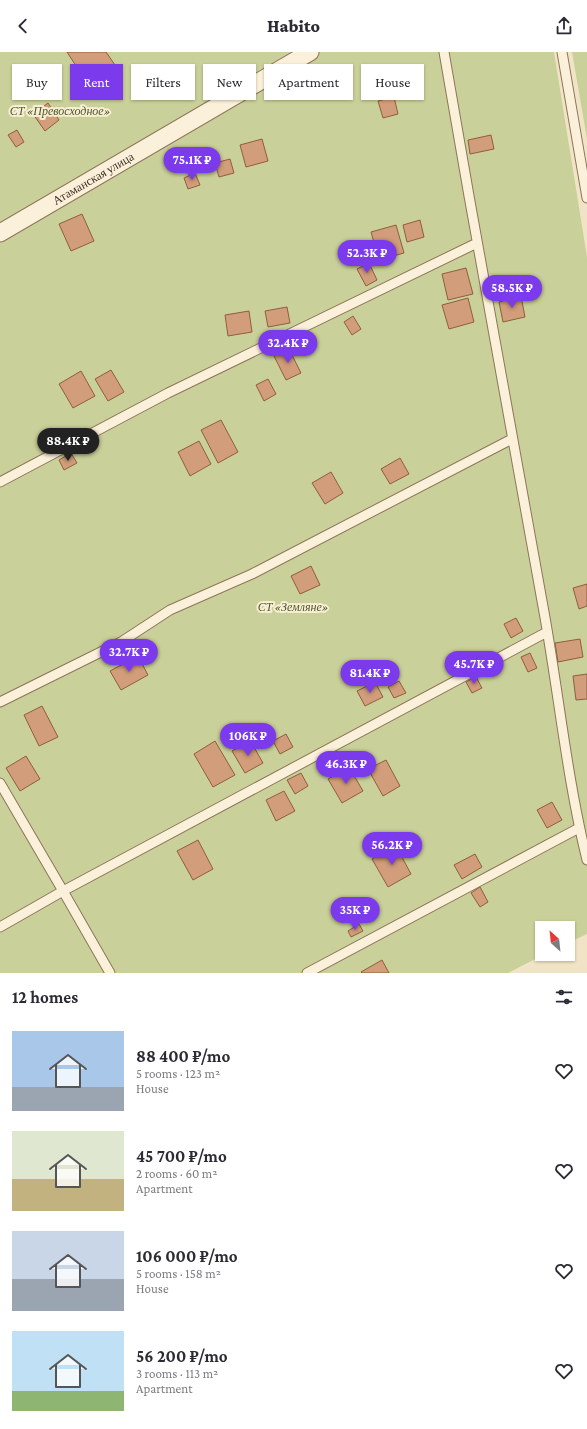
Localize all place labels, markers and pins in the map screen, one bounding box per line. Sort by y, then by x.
pin: 75.1K ₽ [155,147,229,181]
pin: 52.3K ₽ [330,240,404,274]
pin: 58.5K ₽ [475,275,549,309]
pin: 32.4K ₽ [251,330,325,364]
pin: 88.4K ₽ [31,428,105,462]
pin: 32.7K ₽ [92,639,166,673]
pin: 45.7K ₽ [437,651,511,685]
pin: 81.4K ₽ [333,660,407,694]
pin: 106K ₽ [215,723,281,757]
pin: 46.3K ₽ [309,751,383,785]
pin: 56.2K ₽ [355,832,429,866]
pin: 35K ₽ [327,897,383,931]

